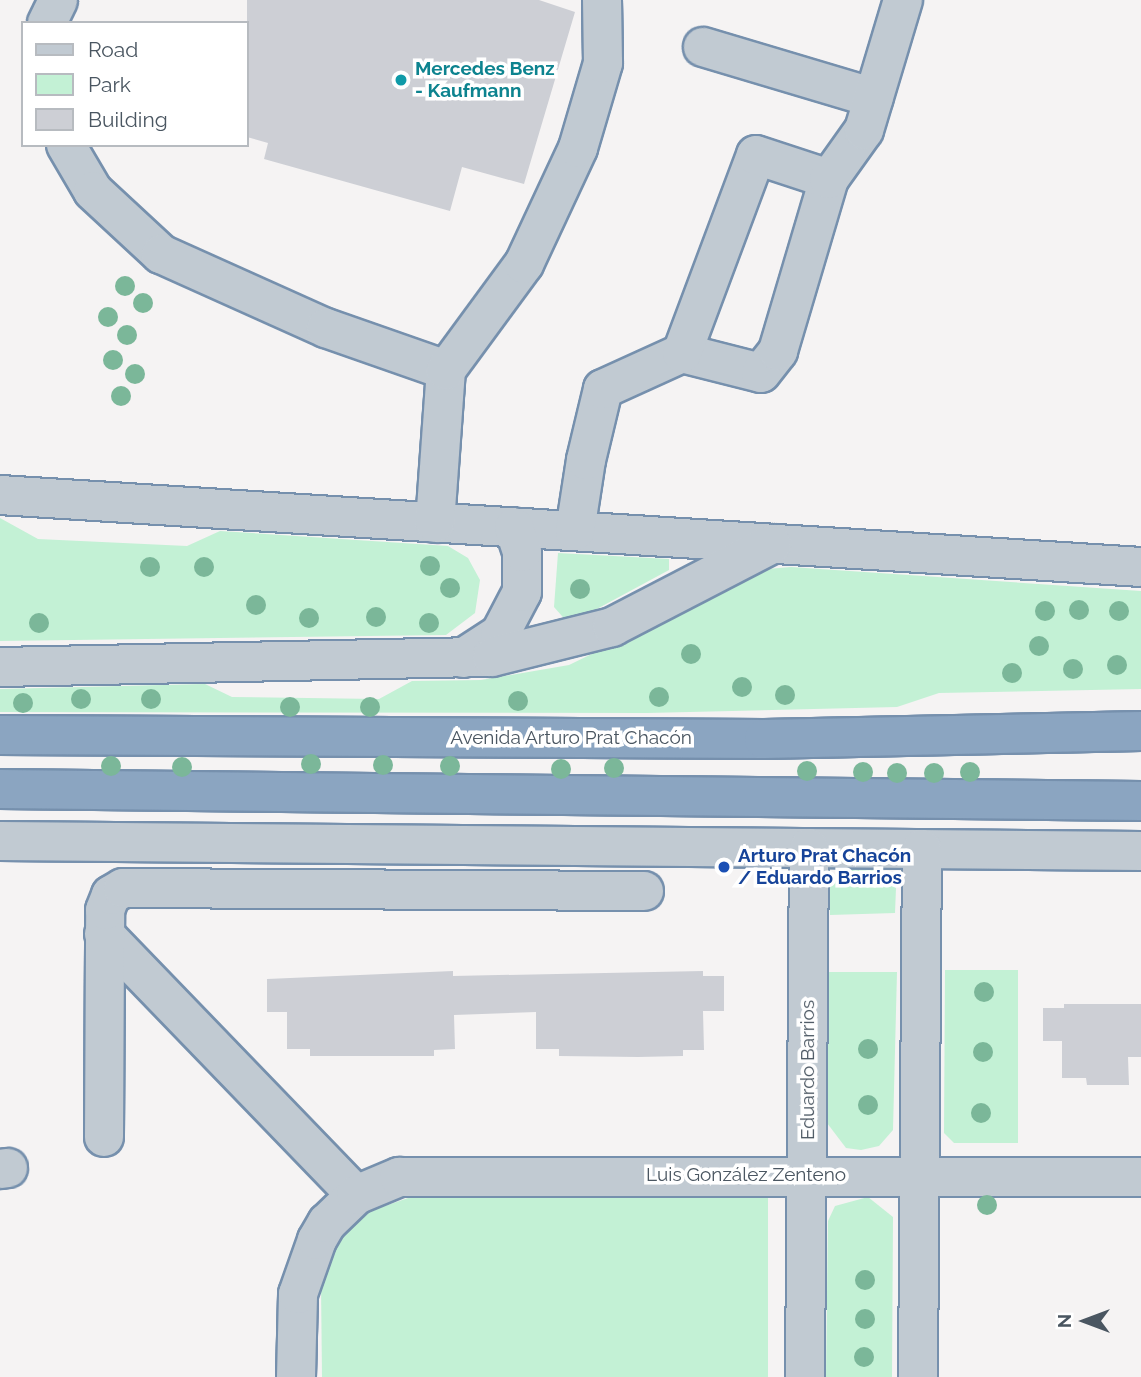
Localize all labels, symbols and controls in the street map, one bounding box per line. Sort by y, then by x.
legend [21,21,248,147]
text: Road [88,37,138,62]
place label: Mercedes Benz - Kaufmann [415,58,555,102]
text: Park [88,72,131,97]
marker: Mercedes Benz - Kaufmann [393,72,409,88]
text: Building [88,107,168,132]
street label: Avenida Arturo Prat Chacón [450,727,692,749]
place label: Arturo Prat Chacón / Eduardo Barrios [738,845,911,889]
marker: Arturo Prat Chacón / Eduardo Barrios [716,859,732,875]
street label: Eduardo Barrios [797,1000,819,1140]
street label: Luis González Zenteno [646,1164,846,1186]
north arrow [1050,1286,1120,1356]
text: N [1053,1314,1075,1328]

